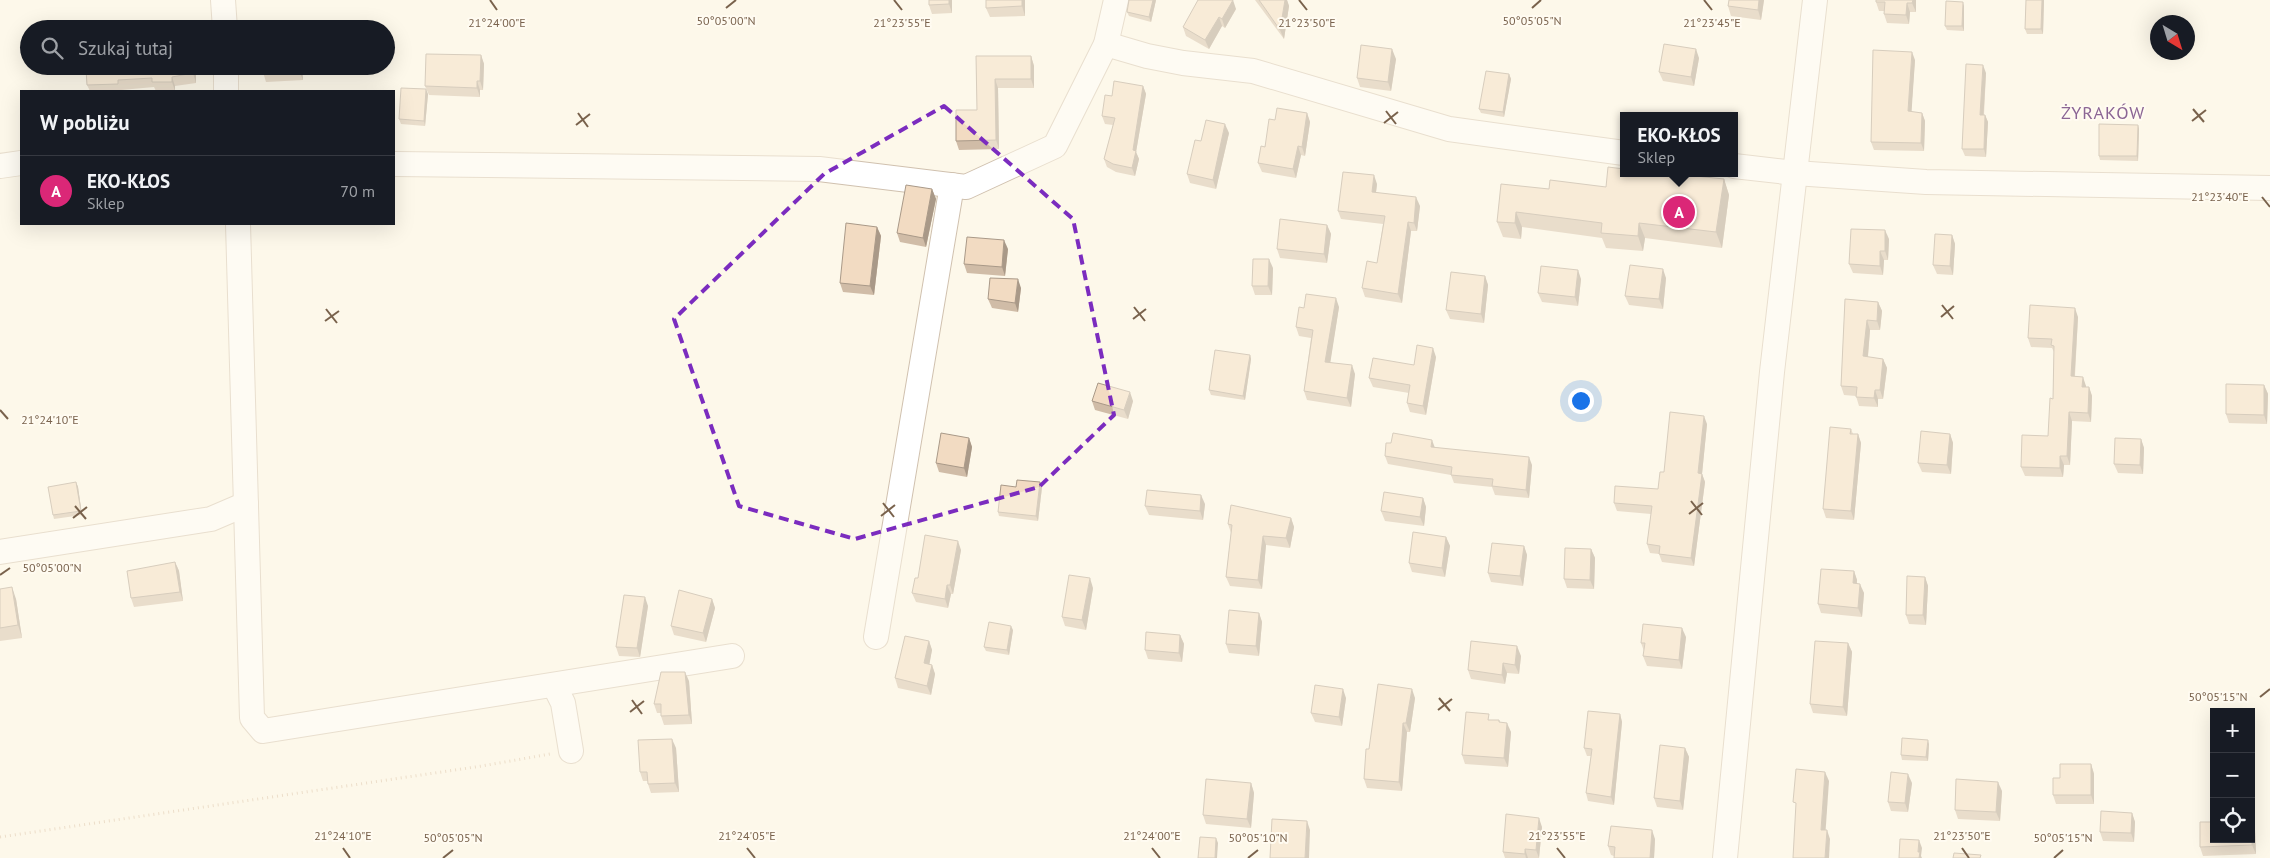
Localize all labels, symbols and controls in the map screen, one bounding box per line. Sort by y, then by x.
text: 50°05'00"N [696,13,756,28]
text: 50°05'05"N [1502,13,1562,28]
text: 21°24'00"E [468,15,526,30]
text: 21°23'55"E [873,15,931,30]
text: 21°23'50"E [1278,15,1336,30]
text: 21°23'45"E [1683,15,1741,30]
north arrow [2150,15,2195,60]
search box [20,20,395,75]
icon: search [38,34,66,62]
text: Szukaj tutaj [78,36,173,60]
district label: ŻYRAKÓW [2061,101,2145,124]
text: W pobliżu [40,109,129,136]
popup [1620,112,1738,177]
text: EKO-KŁOS [1637,123,1721,147]
text: Sklep [1637,147,1675,167]
text: EKO-KŁOS [87,169,170,193]
text: A [51,181,61,201]
text: 70 m [340,181,375,201]
text: 21°23'40"E [2191,189,2249,204]
text: Sklep [87,193,125,213]
pin: A [1663,193,1695,231]
your location [1568,388,1594,414]
text: 21°24'10"E [21,412,79,427]
text: 50°05'00"N [22,560,82,575]
text: 50°05'15"N [2188,689,2248,704]
map controls [2210,708,2255,843]
button: + [2210,708,2255,753]
button: − [2210,753,2255,798]
button: locate [2210,798,2255,843]
text: 21°24'10"E [314,828,372,843]
text: 21°24'05"E [718,828,776,843]
text: 21°24'00"E [1123,828,1181,843]
text: 21°23'55"E [1528,828,1586,843]
text: 21°23'50"E [1933,828,1991,843]
text: 50°05'05"N [423,830,483,845]
text: 50°05'10"N [1228,830,1288,845]
text: 50°05'15"N [2033,830,2093,845]

